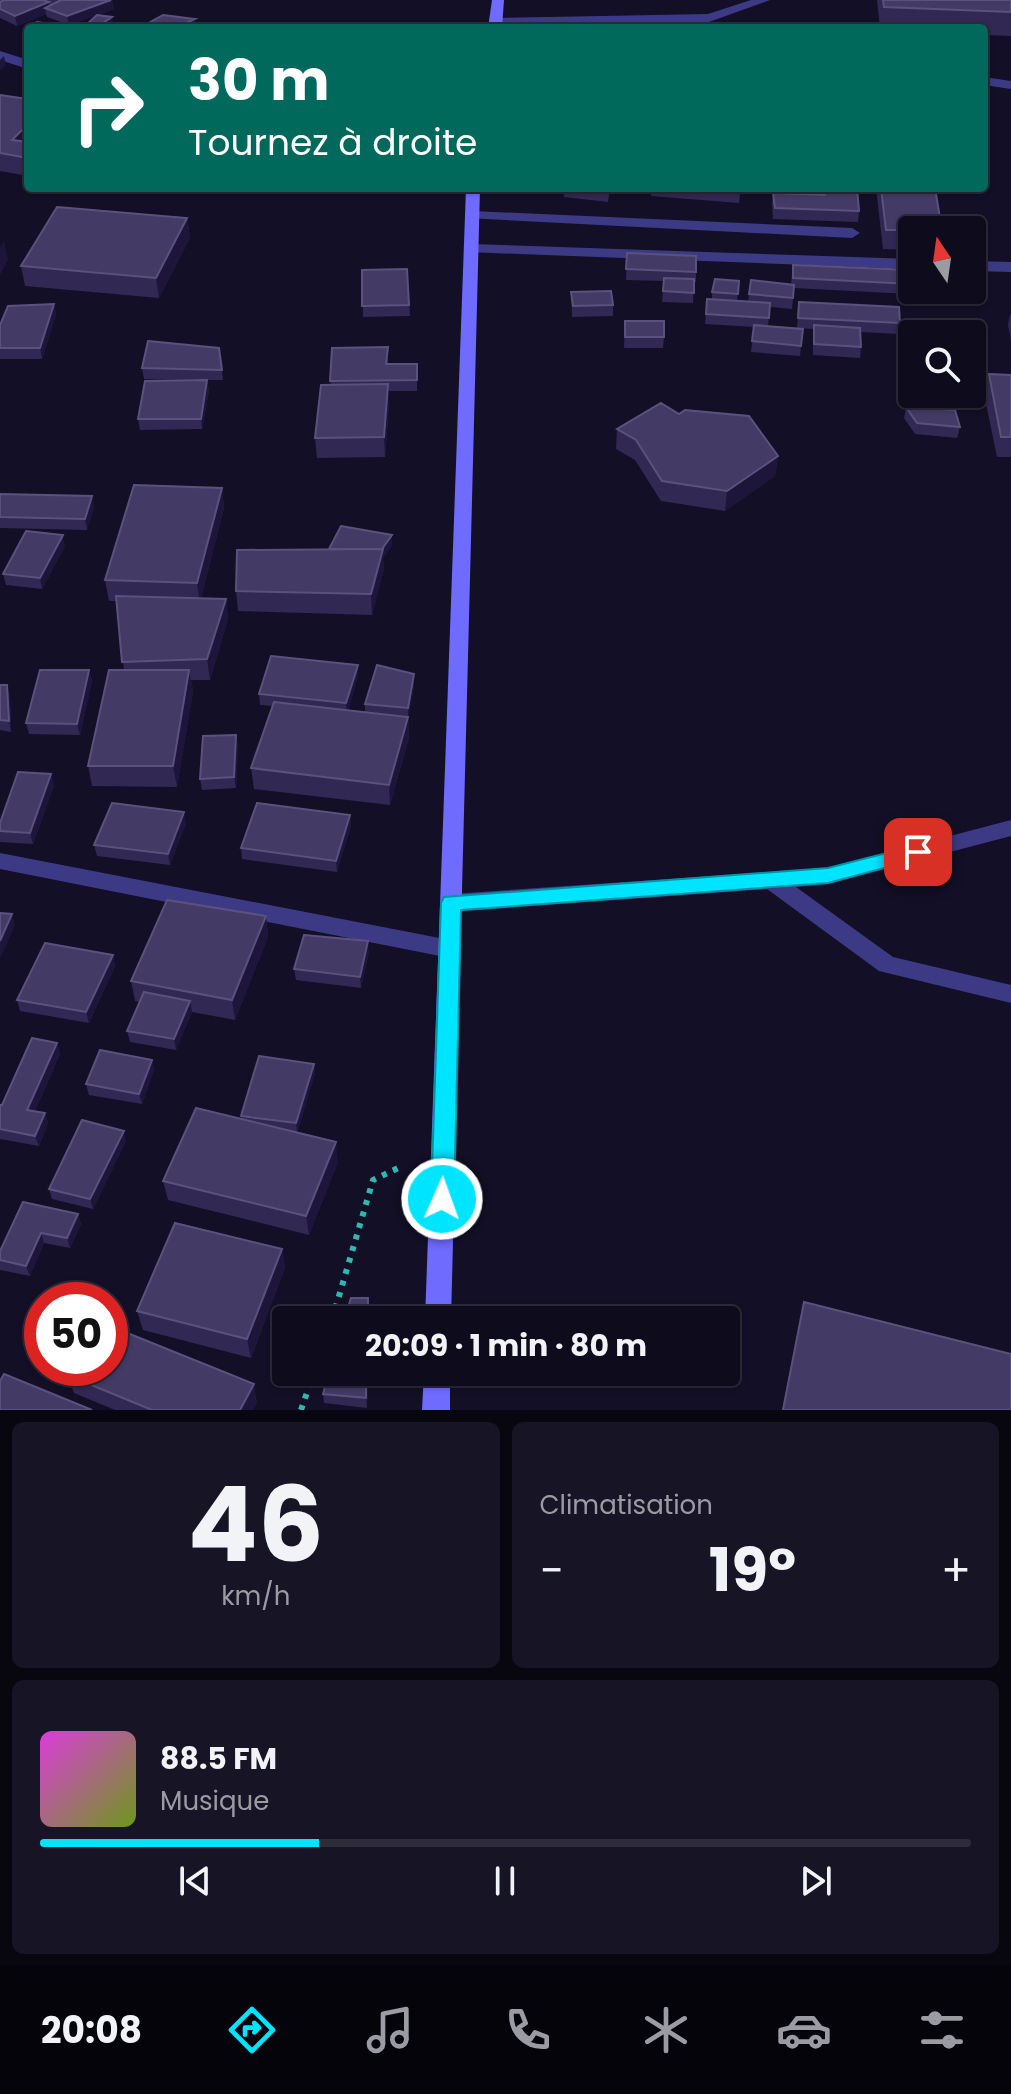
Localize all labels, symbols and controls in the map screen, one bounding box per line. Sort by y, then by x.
text: 30 m [188,41,330,120]
icon: right [56,56,160,160]
text: Tournez à droite [188,117,477,168]
north arrow [898,216,986,304]
map controls [898,216,986,408]
button: search [898,320,986,408]
pin [884,818,952,886]
icon: arrive [896,830,940,874]
position arrow [400,1157,484,1241]
speed limit sign: 50 [24,1282,128,1386]
text: 20:09 · 1 min · 80 m [365,1324,647,1367]
text: 46 [187,1452,324,1597]
text: Climatisation [540,1487,713,1523]
text: 19° [709,1528,796,1612]
text: − [540,1540,564,1601]
text: + [941,1540,971,1601]
text: km/h [221,1578,290,1614]
text: 88.5 FM [160,1737,277,1780]
text: Musique [160,1783,269,1819]
icon: previous [173,1859,217,1903]
icon: pause [483,1859,527,1903]
icon: next [794,1859,838,1903]
icon: directions [224,2002,280,2058]
icon: music [362,2002,418,2058]
icon: phone [500,2002,556,2058]
icon: climate [638,2002,694,2058]
icon: car [776,2002,832,2058]
icon: filters [914,2002,970,2058]
text: 20:08 [41,2005,142,2056]

